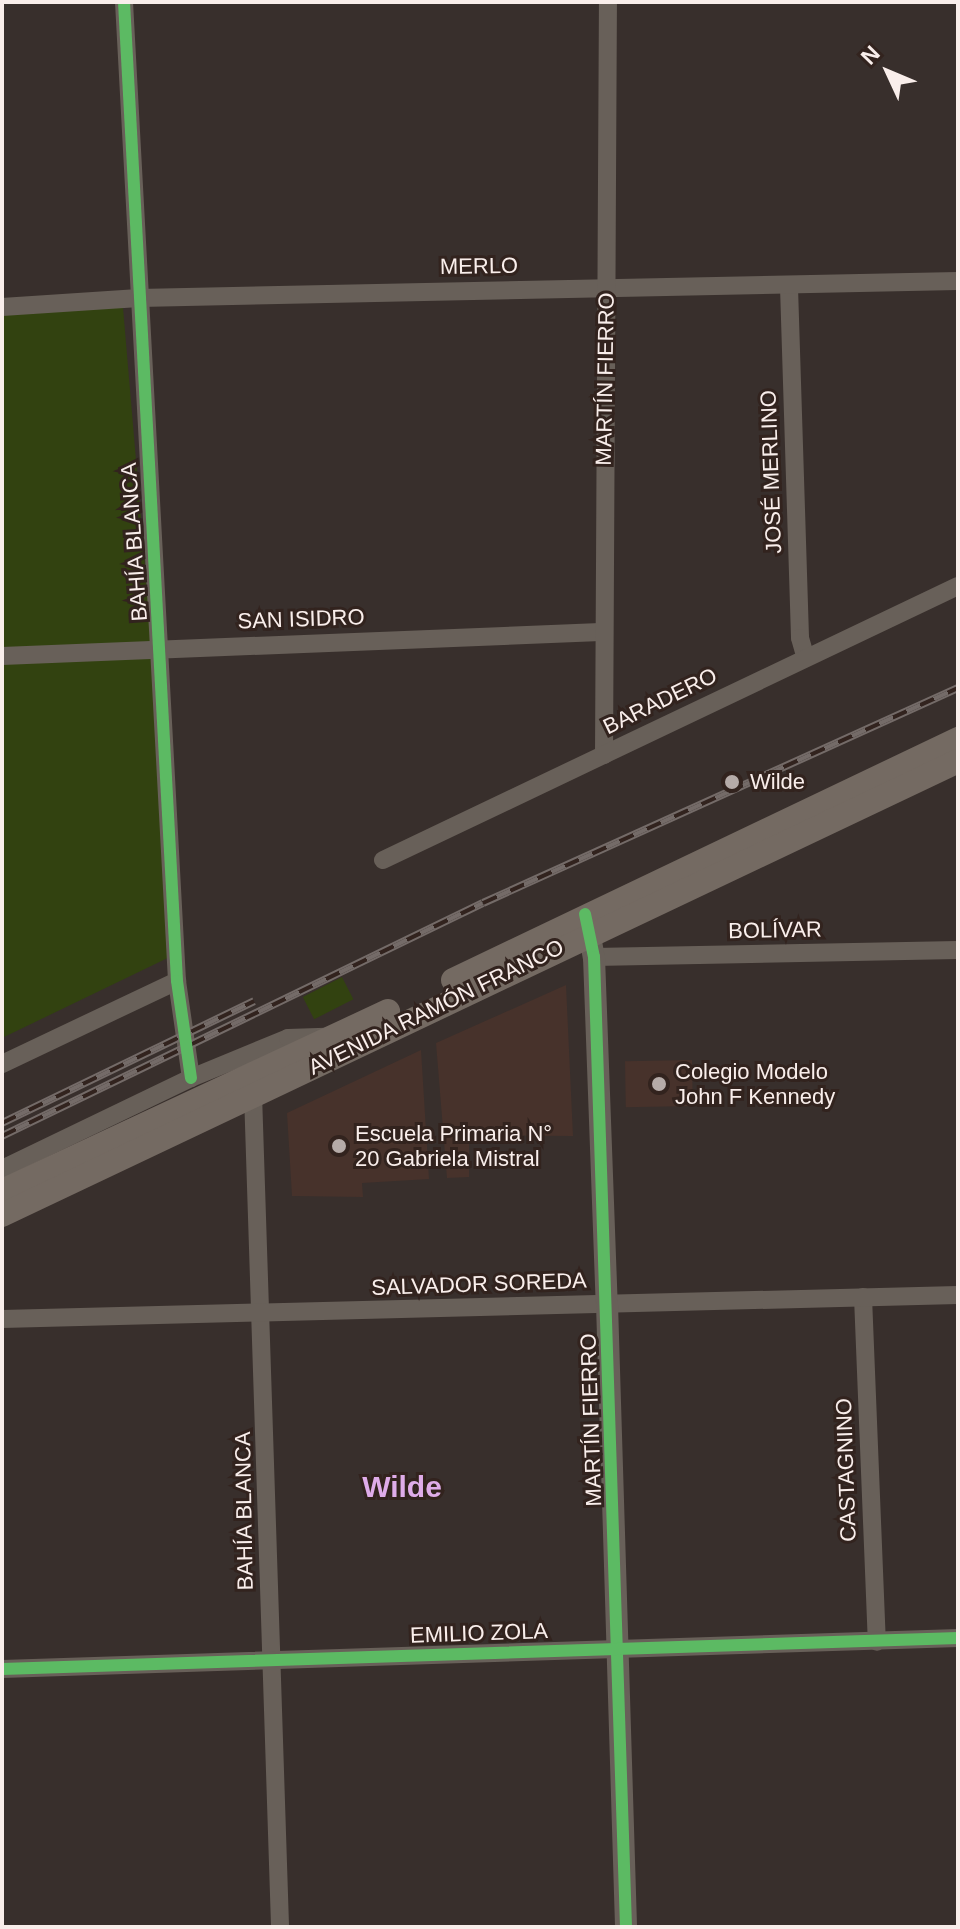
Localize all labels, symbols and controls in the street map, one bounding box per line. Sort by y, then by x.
north arrow [848,32,928,112]
text: N [856,41,885,69]
street label: MERLO [440,252,518,280]
street label: MARTÍN FIERRO [590,292,620,466]
street label: JOSÉ MERLINO [755,390,787,554]
street label: BAHÍA BLANCA [115,461,153,623]
street label: SAN ISIDRO [237,604,365,634]
street label: BARADERO [599,662,721,740]
place label: Wilde [750,769,805,795]
marker: Wilde [721,771,743,793]
street label: BOLÍVAR [728,916,822,944]
street label: AVENIDA RAMÓN FRANCO [304,933,568,1081]
place label: Colegio Modelo John F Kennedy [675,1058,835,1110]
marker: Colegio Modelo John F Kennedy [650,1075,668,1093]
place label: Escuela Primaria N° 20 Gabriela Mistral [355,1120,552,1172]
marker: Escuela Primaria N° 20 Gabriela Mistral [330,1137,348,1155]
street label: SALVADOR SOREDA [371,1267,587,1301]
street label: MARTÍN FIERRO [575,1333,607,1507]
street label: CASTAGNINO [830,1398,862,1542]
street label: BAHÍA BLANCA [229,1431,259,1591]
district label: Wilde [362,1469,442,1505]
street label: EMILIO ZOLA [410,1617,548,1649]

